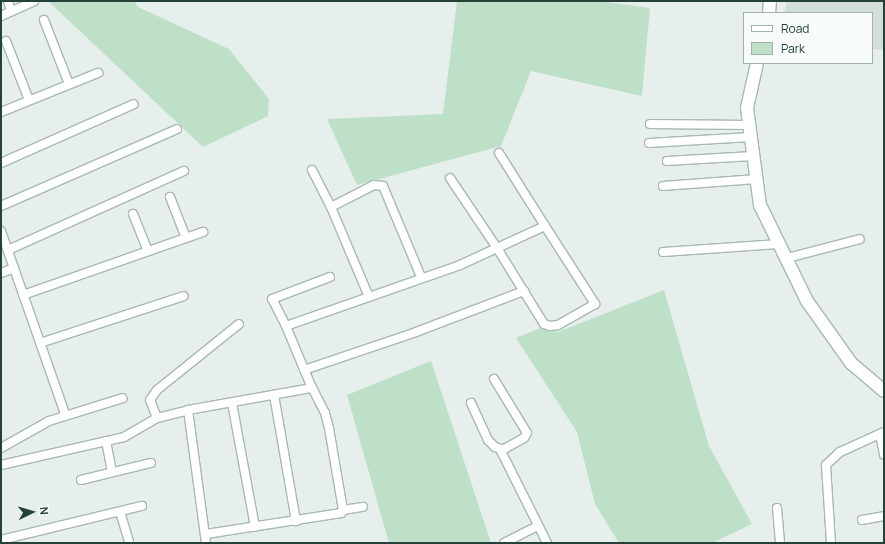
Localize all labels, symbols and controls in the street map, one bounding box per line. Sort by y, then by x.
legend [743,12,873,64]
text: Road [781,20,809,37]
text: Park [781,40,805,57]
north arrow [12,492,52,532]
text: N [37,506,52,516]

